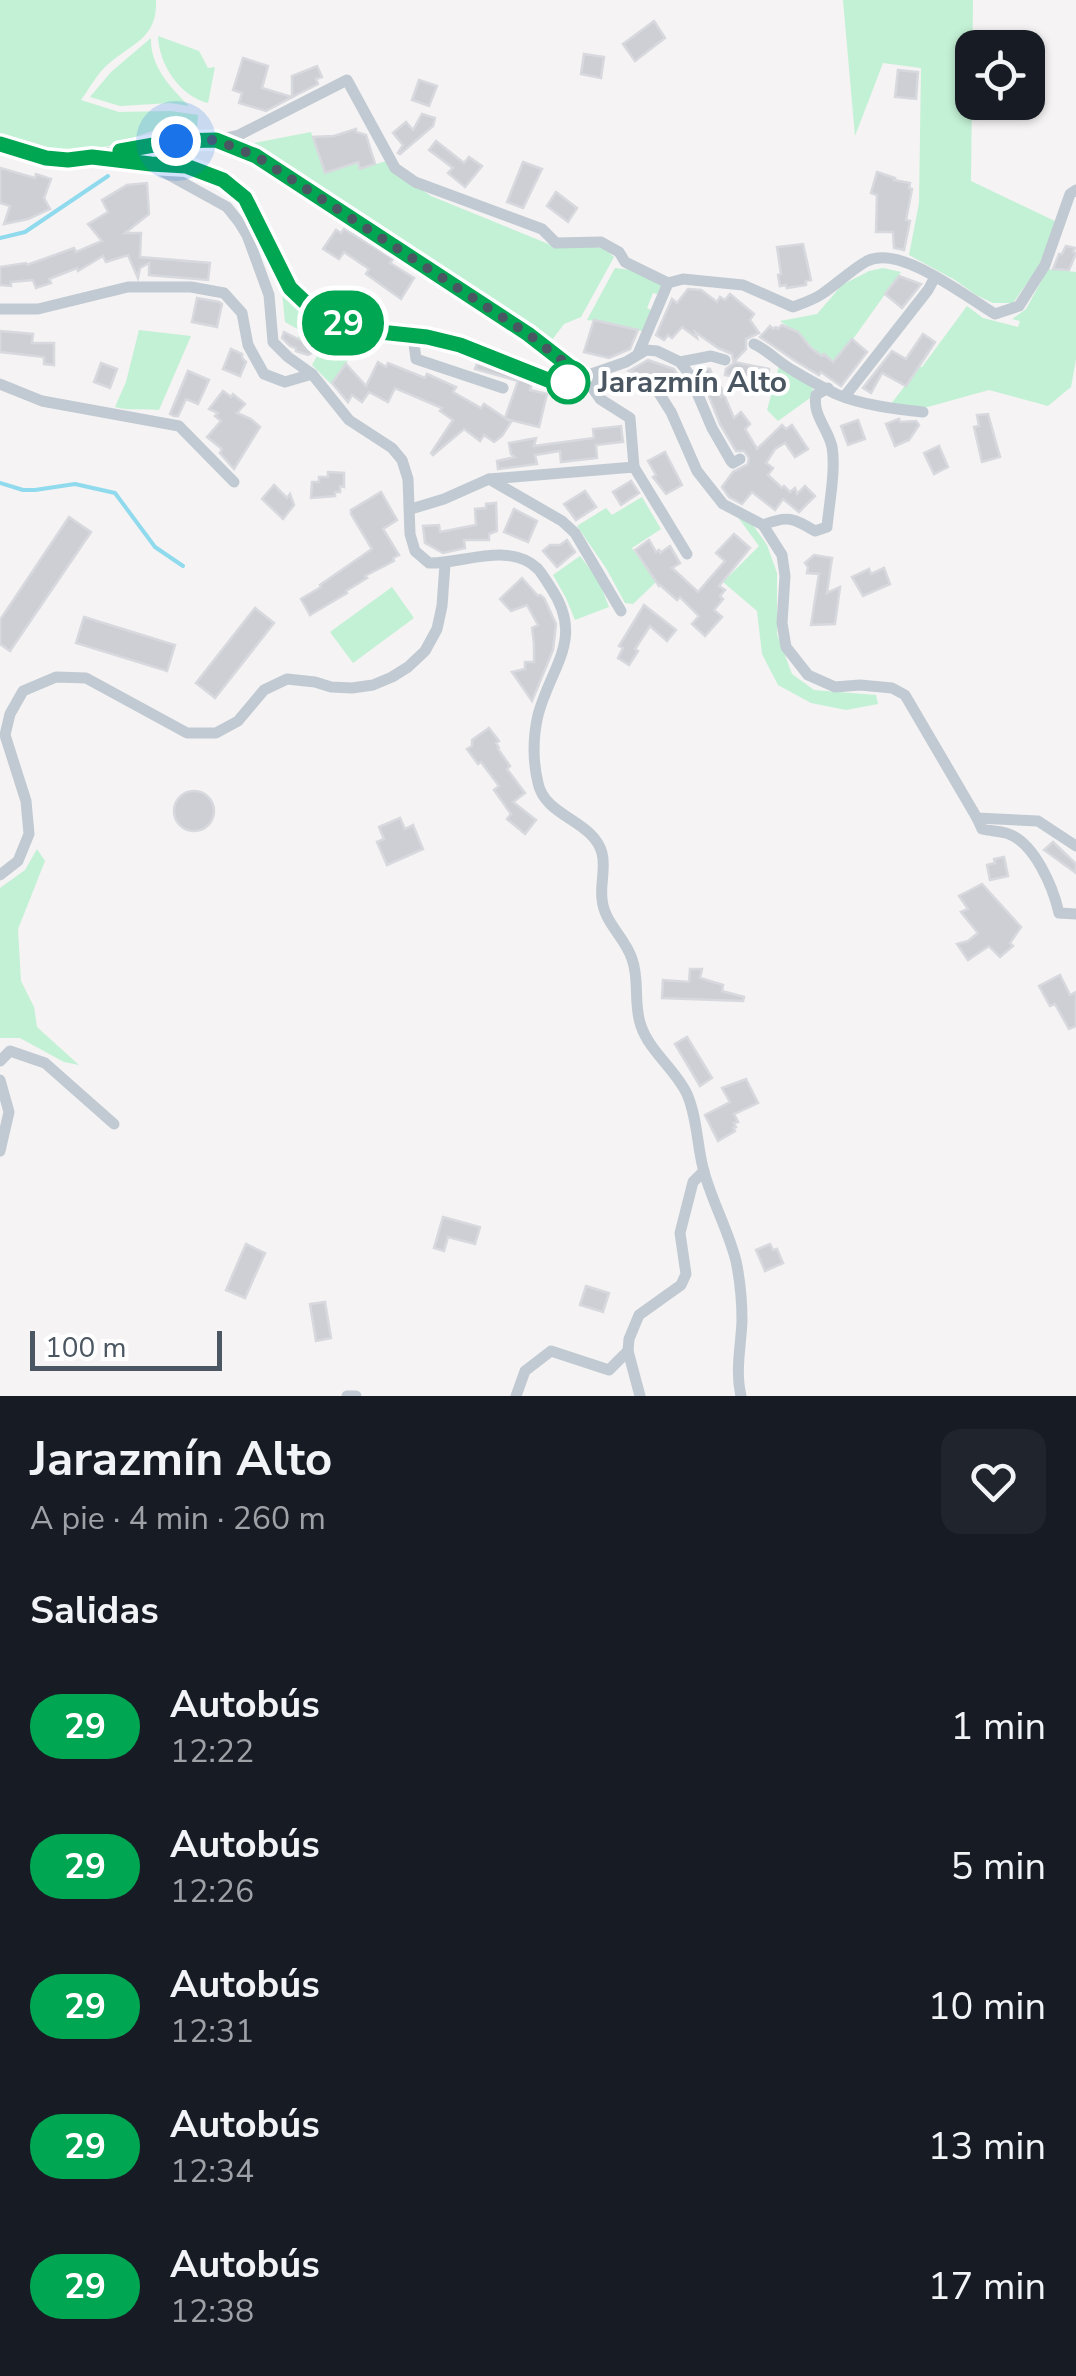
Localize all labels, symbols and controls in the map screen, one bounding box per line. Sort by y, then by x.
map controls [955,30,1045,120]
button: locate [955,30,1045,120]
your location [151,116,201,166]
line badge: 29 [298,290,388,356]
text: 29 [322,300,364,347]
marker: Jarazmín Alto [547,361,589,403]
place label: Jarazmín Alto [597,362,787,403]
scale bar [30,1326,222,1370]
text: 100 m [45,1329,127,1367]
text: Jarazmín Alto [30,1426,333,1492]
button: heart [941,1429,1046,1534]
text: A pie · 4 min · 260 m [30,1497,326,1540]
text: Salidas [30,1585,159,1636]
text: Autobús [170,1679,320,1730]
text: 1 min [951,1701,1046,1752]
text: 29 [64,1703,106,1750]
text: 12:22 [170,1730,254,1773]
text: Autobús [170,1819,320,1870]
text: 5 min [951,1841,1046,1892]
text: 29 [64,1843,106,1890]
text: 12:26 [170,1870,254,1913]
text: Autobús [170,1959,320,2010]
text: 10 min [928,1981,1046,2032]
text: 29 [64,1983,106,2030]
text: 12:31 [170,2010,254,2053]
text: Autobús [170,2099,320,2150]
text: 13 min [928,2121,1046,2172]
text: 29 [64,2123,106,2170]
text: 12:34 [170,2150,254,2193]
text: Autobús [170,2239,320,2290]
text: 17 min [928,2261,1046,2312]
text: 29 [64,2263,106,2310]
text: 12:38 [170,2290,254,2333]

